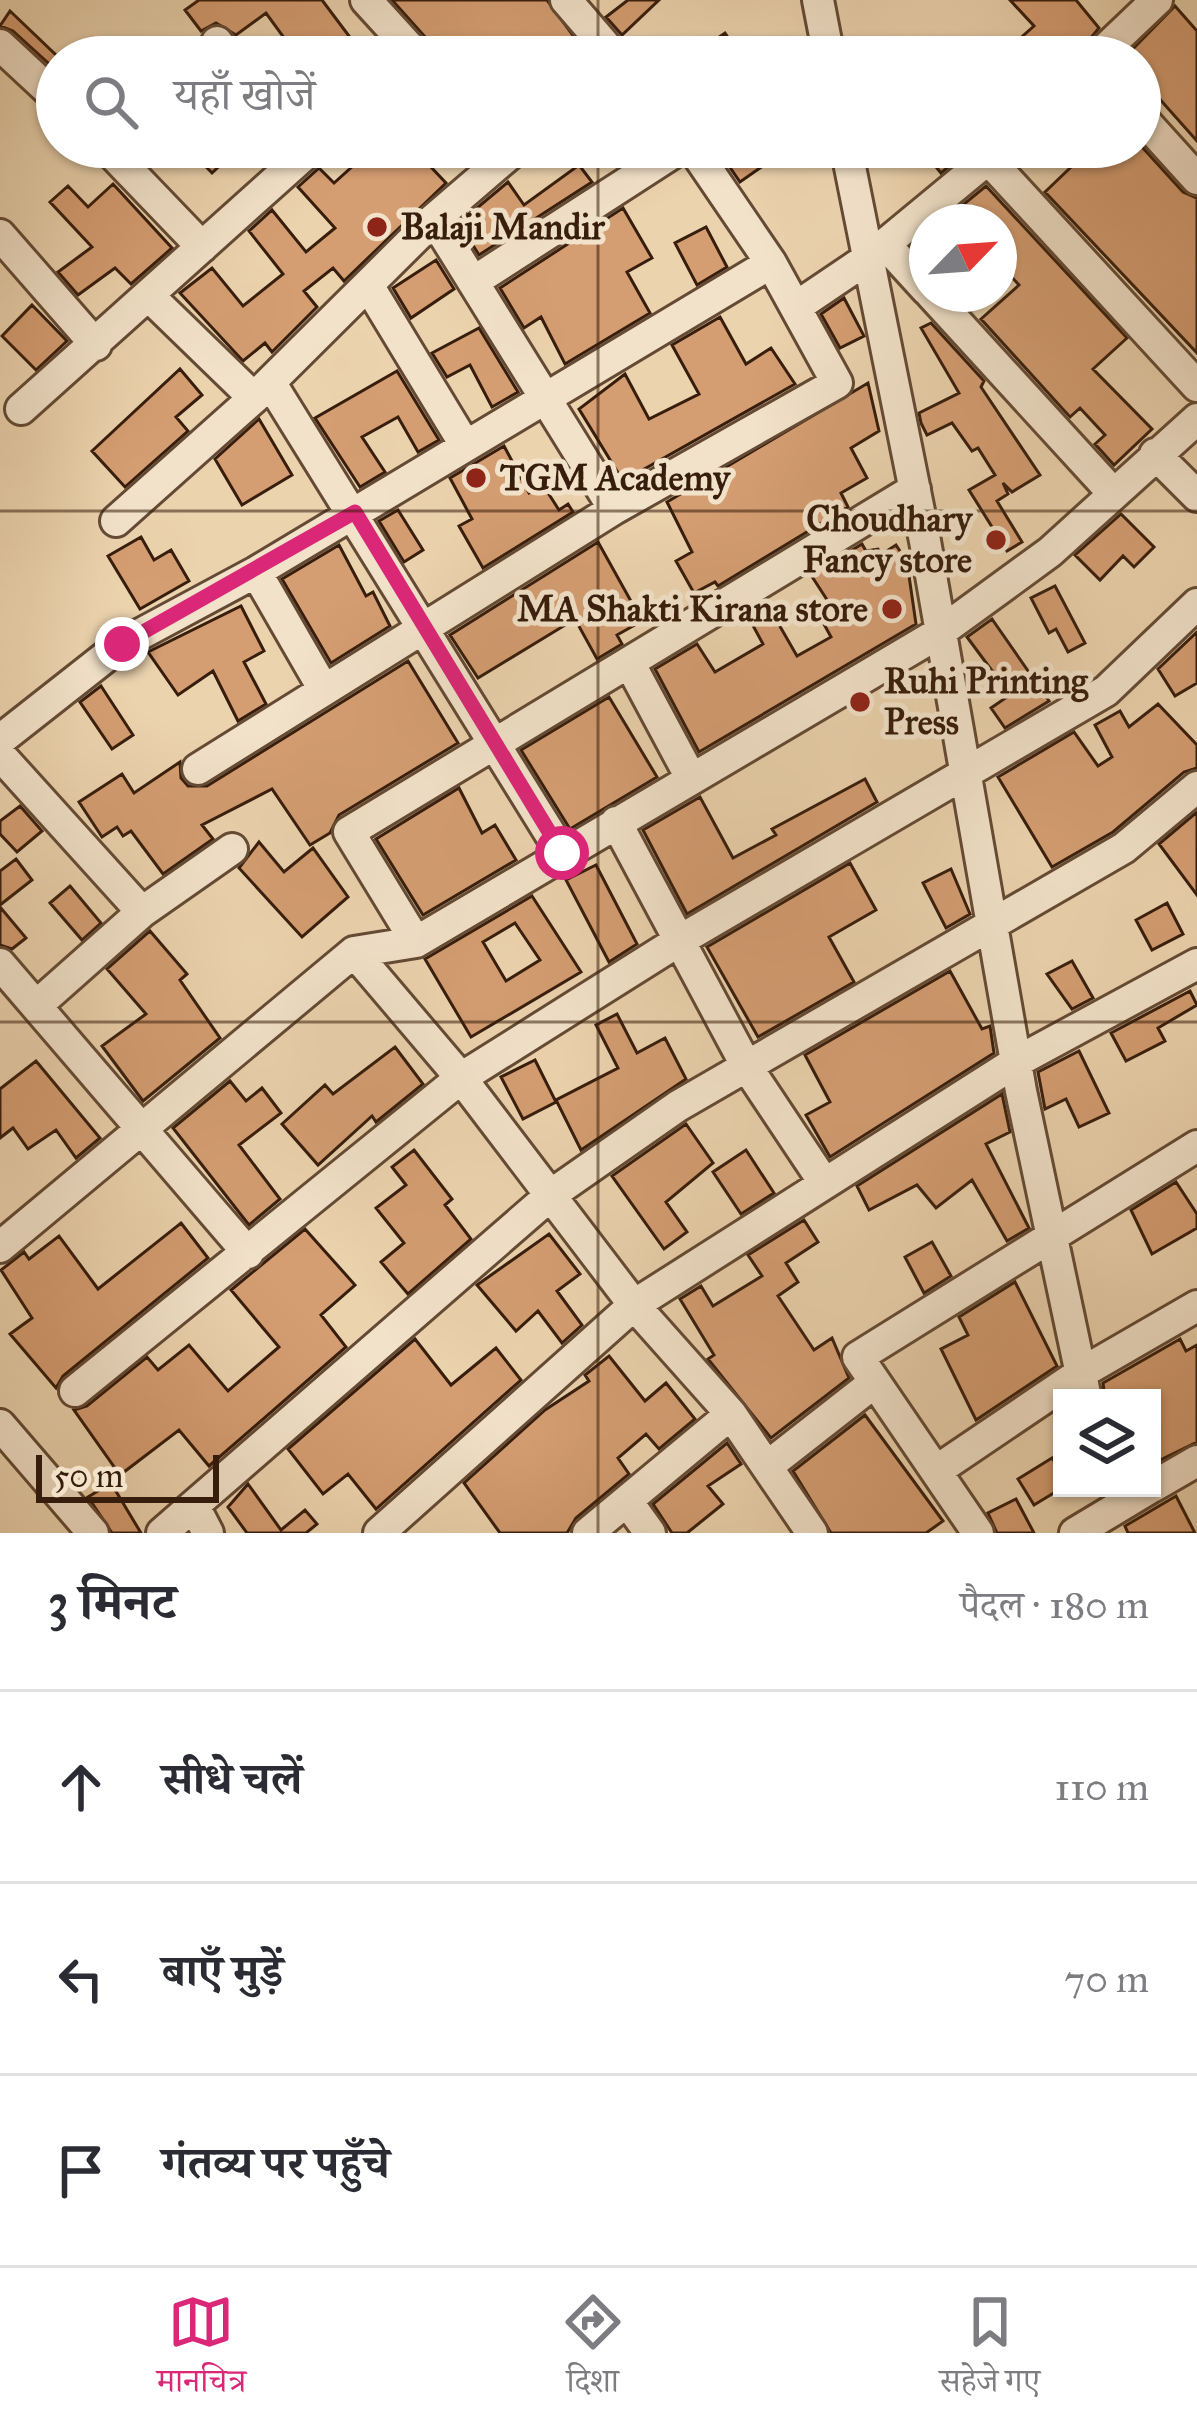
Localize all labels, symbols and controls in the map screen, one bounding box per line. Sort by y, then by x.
search box [36,36,1161,168]
text: यहाँ खोजें [174,67,315,122]
icon: search [78,69,144,135]
north arrow [909,204,1017,312]
place label: Balaji Mandir [401,205,605,249]
marker: Balaji Mandir [364,214,390,240]
place label: TGM Academy [500,456,731,500]
marker: TGM Academy [463,465,489,491]
place label: Choudhary Fancy store [802,497,973,582]
marker: Choudhary Fancy store [983,527,1009,553]
place label: MA Shakti Kirana store [517,587,868,631]
marker: MA Shakti Kirana store [879,596,905,622]
route end [95,617,149,671]
place label: Ruhi Printing Press [884,659,1089,744]
marker: Ruhi Printing Press [847,689,873,715]
route start [535,826,589,880]
map controls [1053,1389,1161,1497]
button: layers [1053,1389,1161,1497]
scale bar [36,1449,219,1502]
text: 50 m [54,1456,123,1496]
text: 3 मिनट [48,1571,176,1633]
text: पैदल · 180 m [960,1581,1149,1629]
text: सीधे चलें [162,1751,302,1806]
icon: ahead [48,1754,114,1820]
text: 110 m [1054,1763,1149,1811]
text: बाएँ मुड़ें [162,1943,283,1998]
icon: left [48,1946,114,2012]
text: 70 m [1064,1955,1149,2003]
text: गंतव्य पर पहुँचे [162,2135,390,2190]
icon: arrive [48,2138,114,2204]
tab: मानचित्र [157,2289,246,2413]
tab: दिशा [560,2289,626,2413]
tab: सहेजे गए [939,2289,1040,2413]

